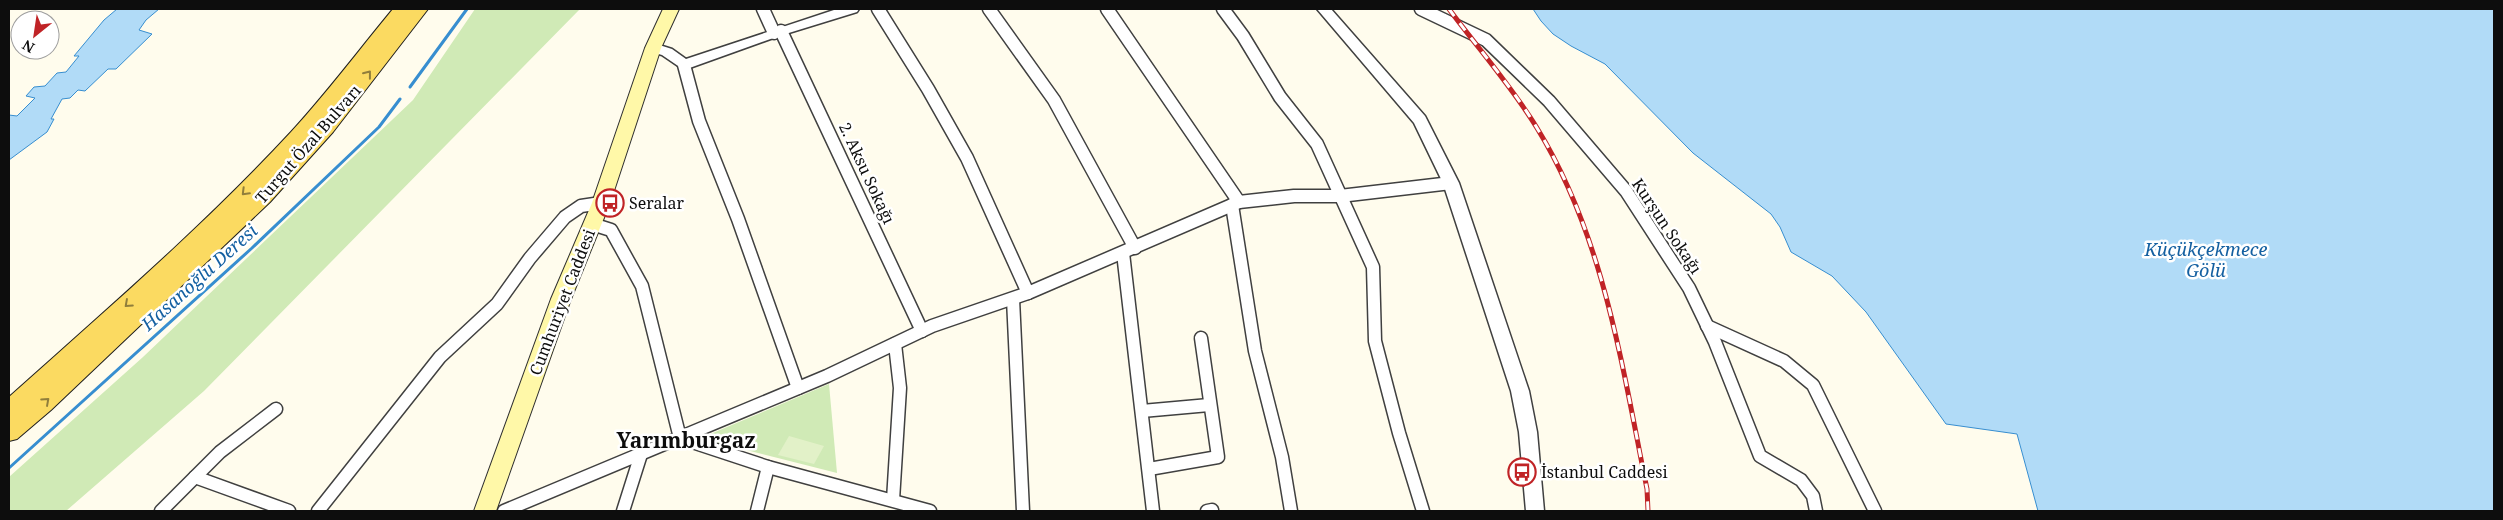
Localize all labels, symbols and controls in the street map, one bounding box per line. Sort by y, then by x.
north arrow [10,10,60,60]
text: N [19,36,38,58]
one-way arrow [363,71,371,80]
street label: Turgut Özal Bulvarı [250,80,366,208]
street label: 2. Aksu Sokağı [834,119,900,227]
street label: Kurşun Sokağı [1627,174,1707,278]
one-way arrow [242,186,251,195]
bus stop icon: Seralar [595,188,625,218]
place label: Seralar [629,192,684,214]
water label: Hasanoğlu Deresi [135,218,262,336]
street label: Cumhuriyet Caddesi [524,226,600,378]
water label: Küçükçekmece Gölü [2144,237,2268,282]
one-way arrow [124,298,133,307]
one-way arrow [40,398,49,407]
district label: Yarımburgaz [616,426,756,454]
bus stop icon: İstanbul Caddesi [1507,457,1537,487]
place label: İstanbul Caddesi [1541,461,1668,483]

